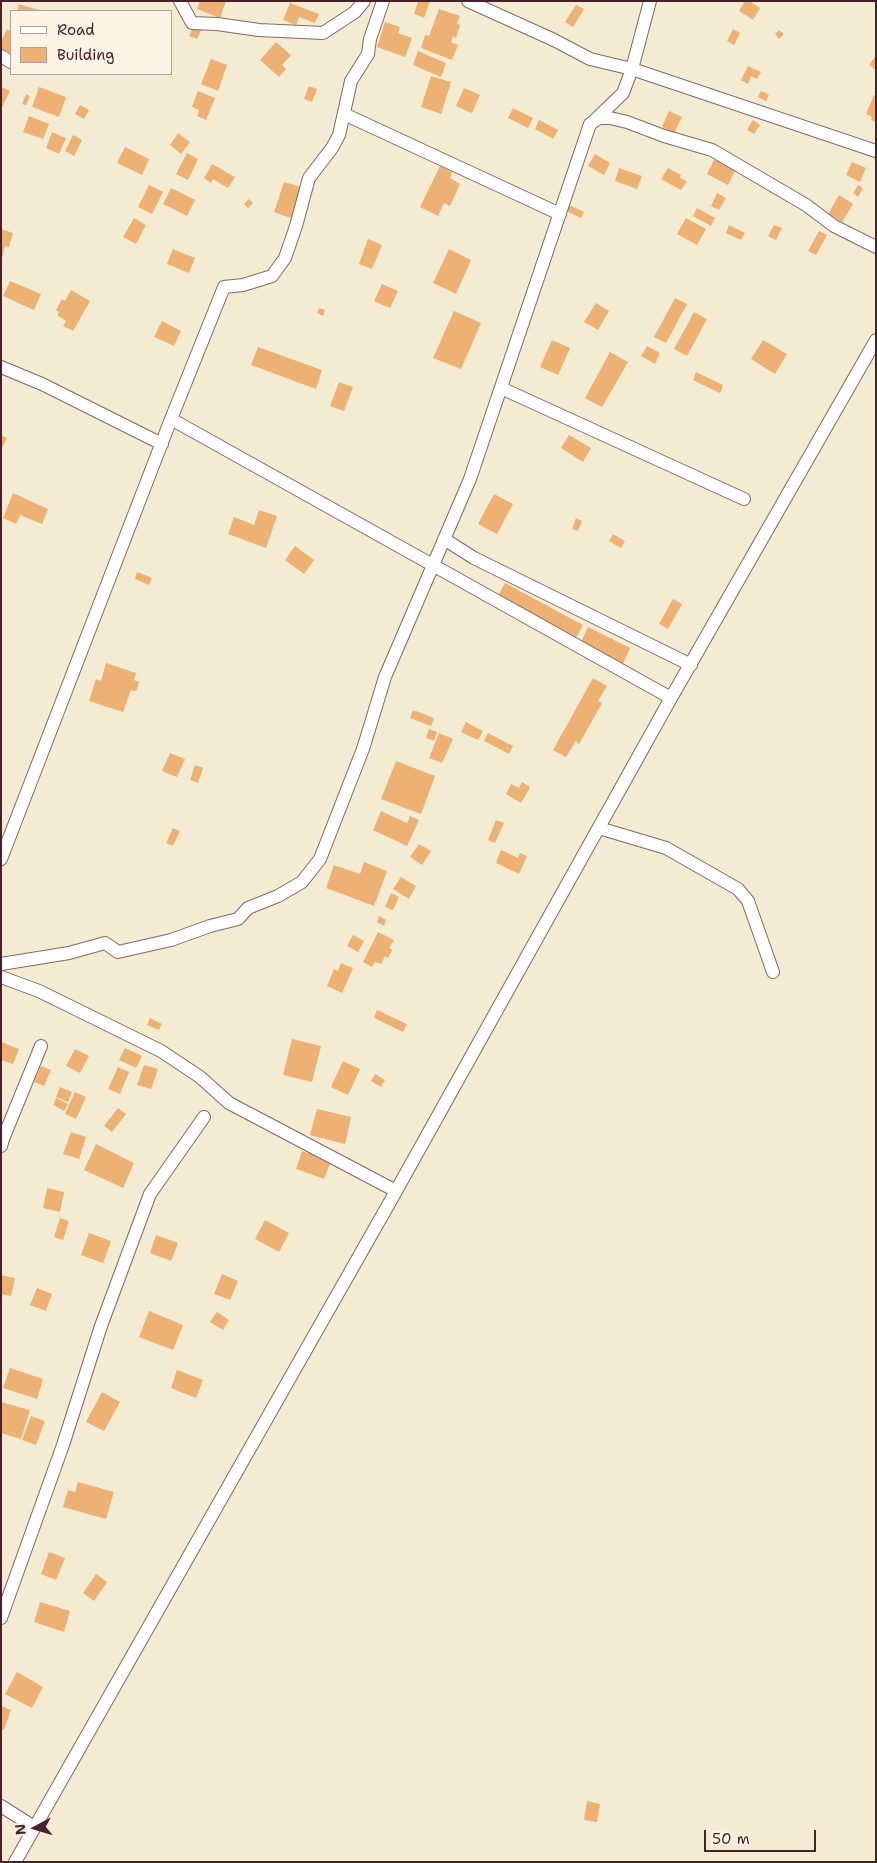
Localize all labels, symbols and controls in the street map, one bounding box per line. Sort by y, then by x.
legend [10,10,172,75]
text: Road [57,20,95,40]
text: Building [57,45,114,65]
north arrow [10,1803,60,1853]
scale bar [707,1820,820,1852]
text: N [11,1823,30,1836]
text: 50 m [712,1829,750,1849]

